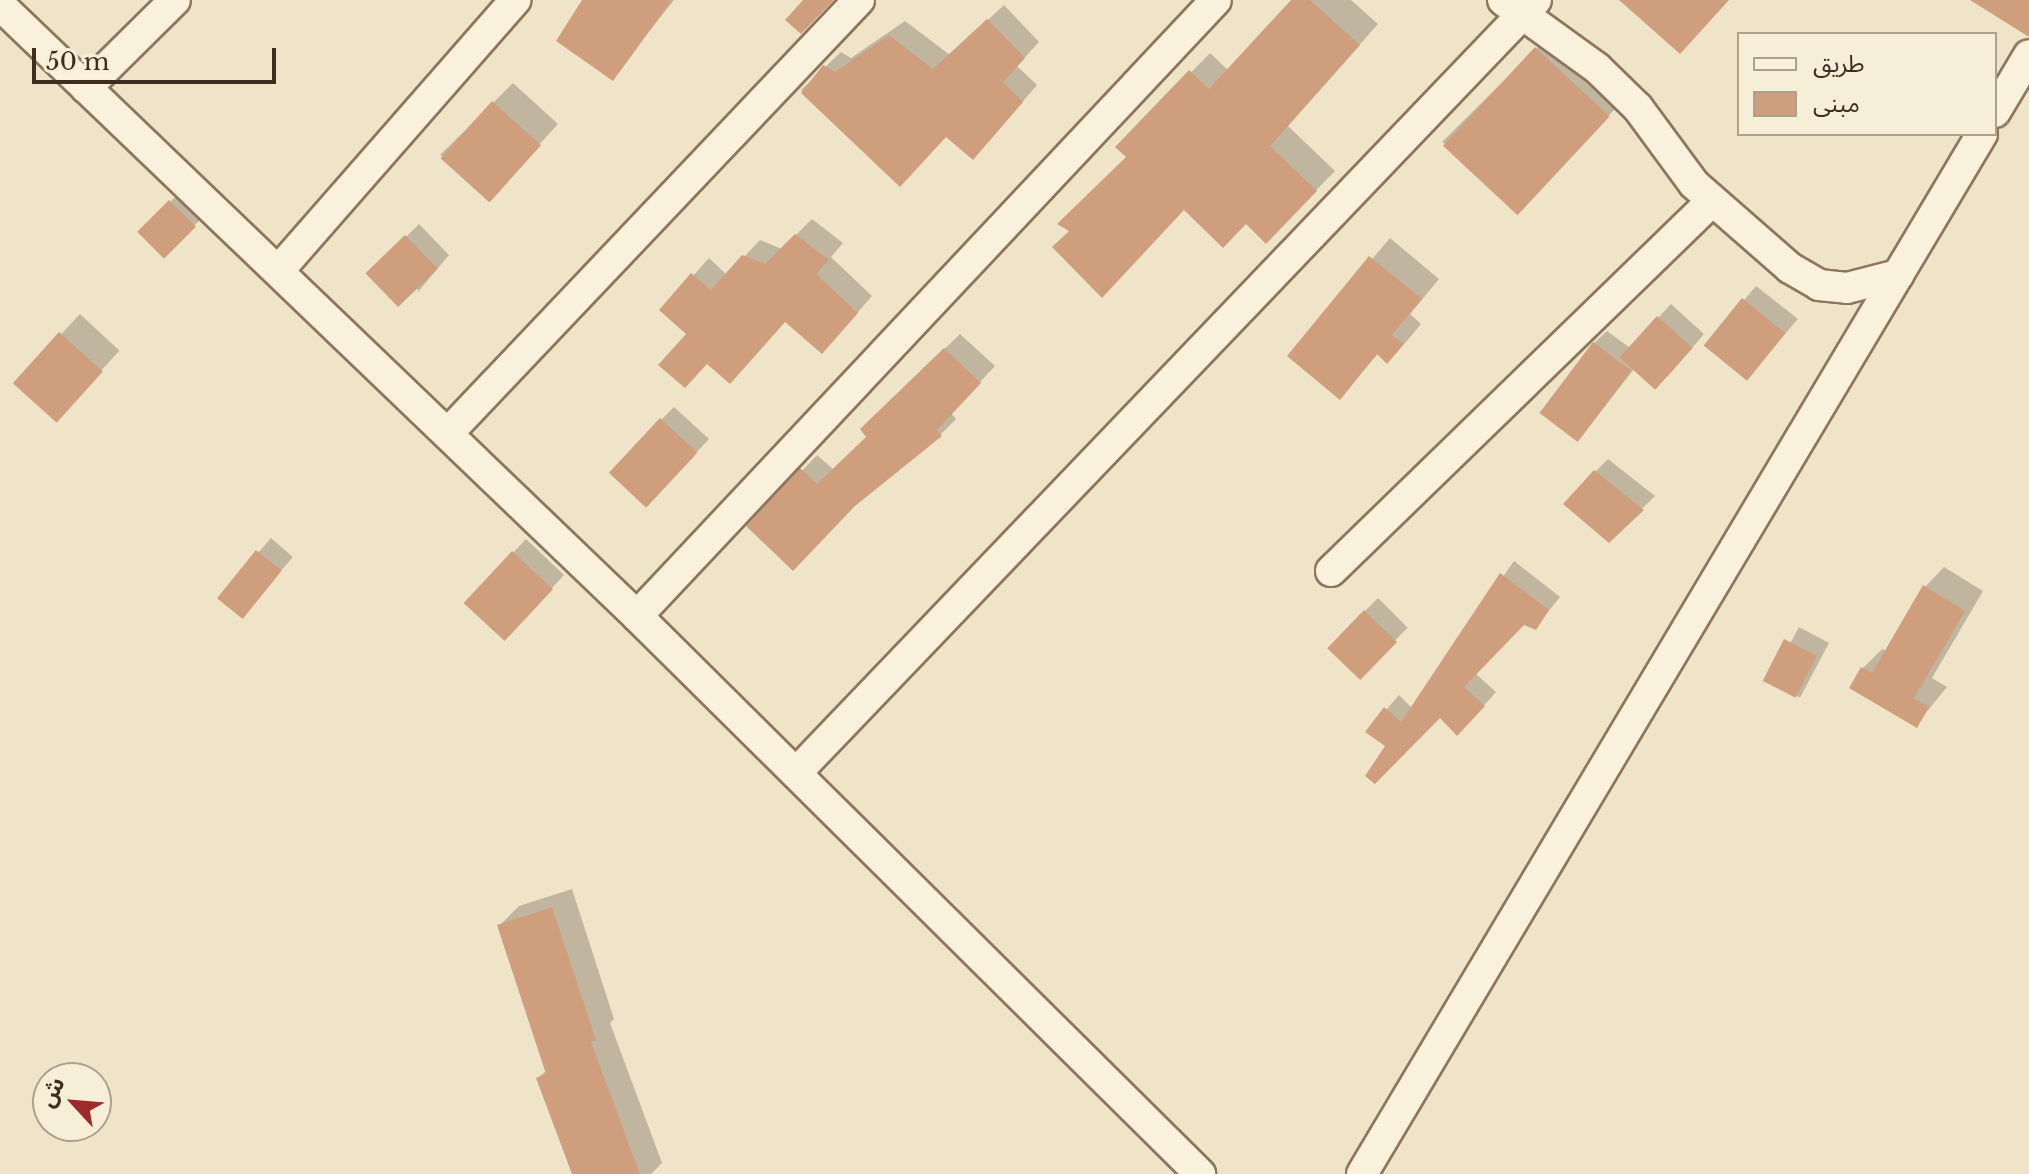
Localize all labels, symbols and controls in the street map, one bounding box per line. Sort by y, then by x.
scale bar [36,32,280,82]
legend [1737,32,1997,136]
text: 50 m [46,47,109,76]
text: طريق [1813,49,1865,78]
text: مبنى [1813,89,1860,118]
north arrow [32,1062,112,1142]
text: ش [33,1073,71,1112]

